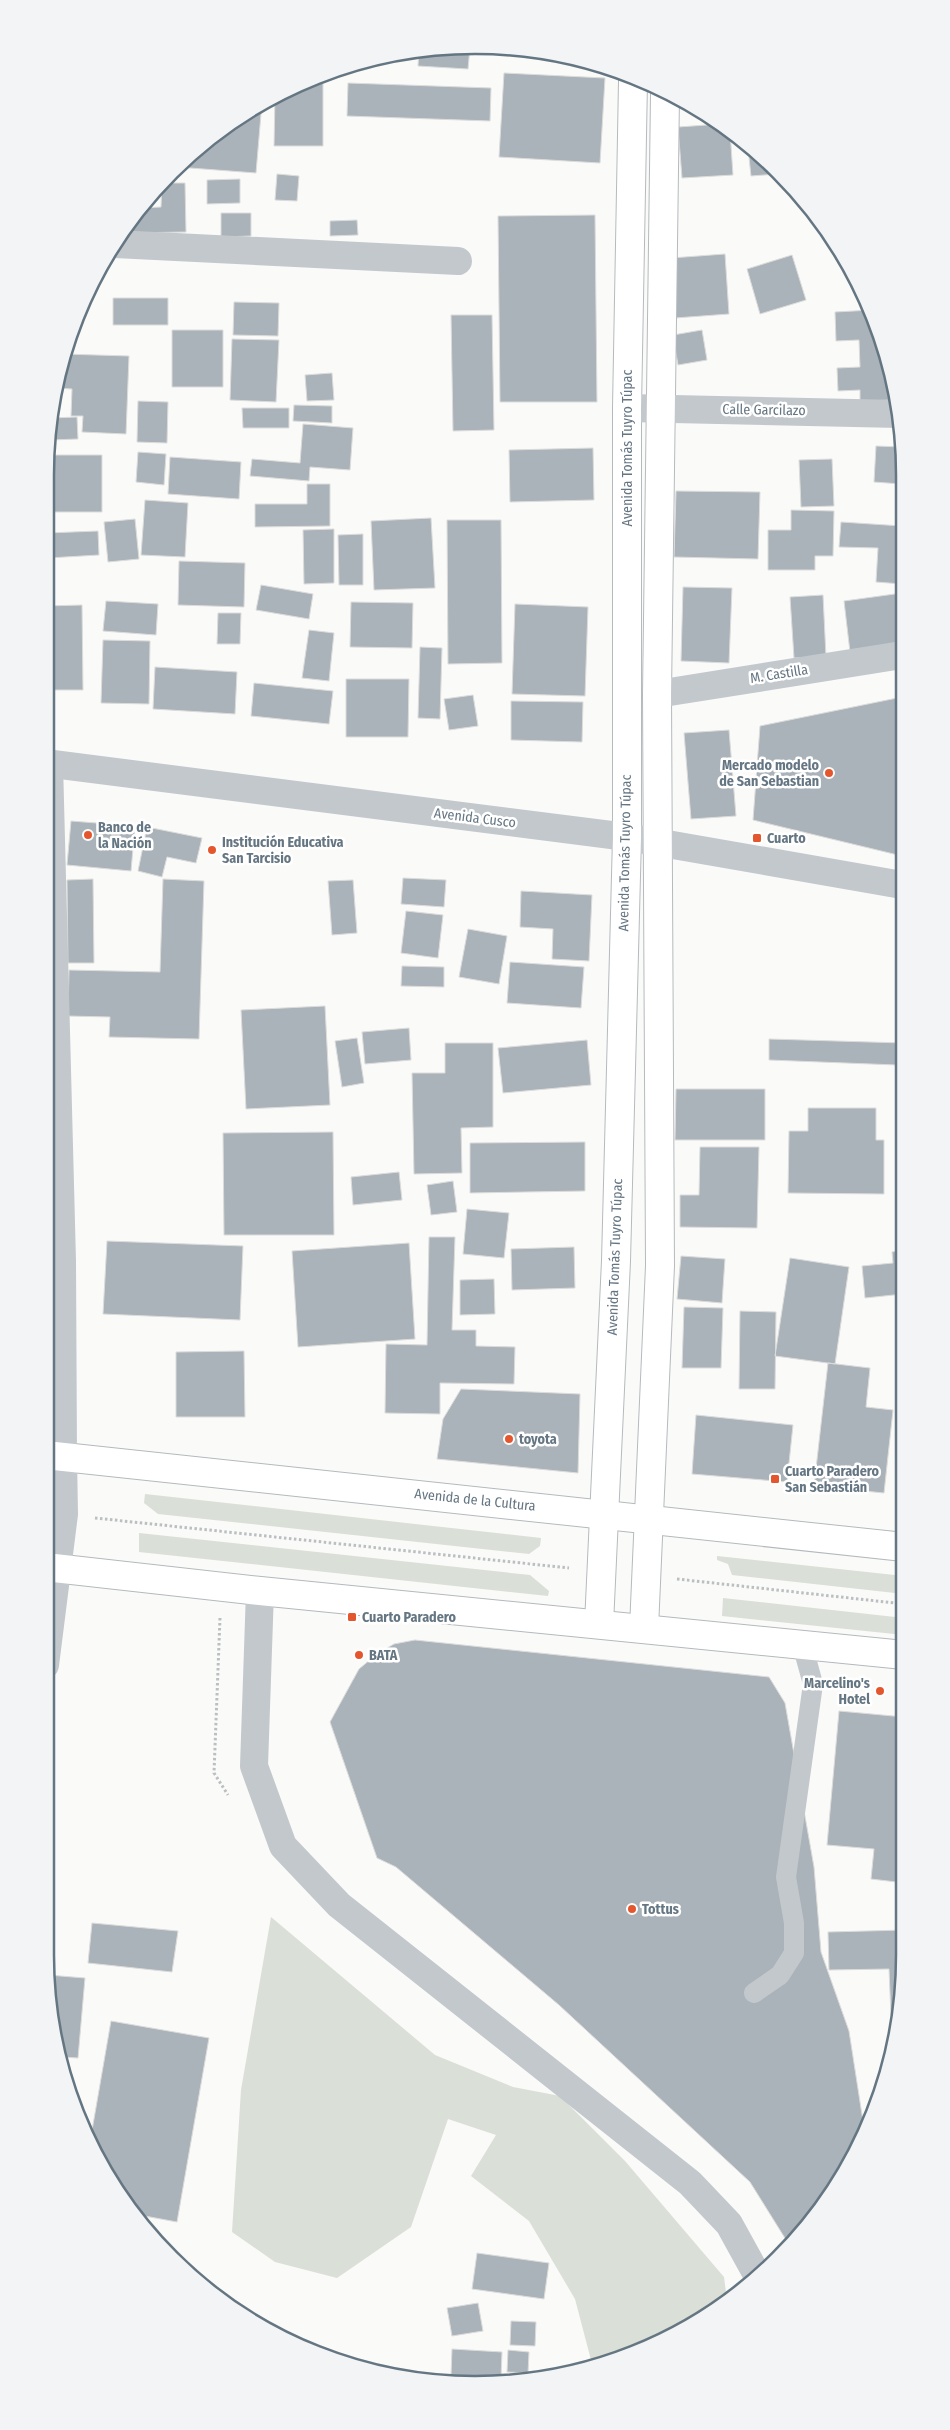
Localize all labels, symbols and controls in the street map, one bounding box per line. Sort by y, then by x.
street label: Avenida Tomás Tuyro Túpac [619,370,636,526]
street label: Calle Garcilazo [722,401,806,419]
street label: M. Castilla [749,661,809,687]
place label: Mercado modelo de San Sebastian [719,757,820,790]
marker: Mercado modelo de San Sebastian [823,767,835,779]
street label: Avenida Tomás Tuyro Túpac [615,774,635,932]
street label: Avenida Cusco [433,805,517,831]
place label: Banco de la Nación [98,819,152,852]
marker: Banco de la Nación [82,829,94,841]
place label: Cuarto [767,830,806,847]
marker: Cuarto [751,832,763,844]
place label: Institución Educativa San Tarcisio [222,834,343,867]
marker: Institución Educativa San Tarcisio [206,844,218,856]
street label: Avenida Tomás Tuyro Túpac [604,1178,626,1336]
place label: toyota [519,1431,557,1448]
marker: toyota [503,1433,515,1445]
place label: Cuarto Paradero San Sebastián [785,1463,880,1496]
marker: Cuarto Paradero San Sebastián [769,1473,781,1485]
street label: Avenida de la Cultura [414,1485,536,1515]
place label: Cuarto Paradero [362,1609,457,1626]
marker: Cuarto Paradero [346,1611,358,1623]
place label: BATA [369,1647,398,1664]
marker: BATA [353,1649,365,1661]
place label: Marcelino's Hotel [804,1675,870,1708]
marker: Marcelino's Hotel [874,1685,886,1697]
place label: Tottus [642,1901,679,1918]
marker: Tottus [626,1903,638,1915]

